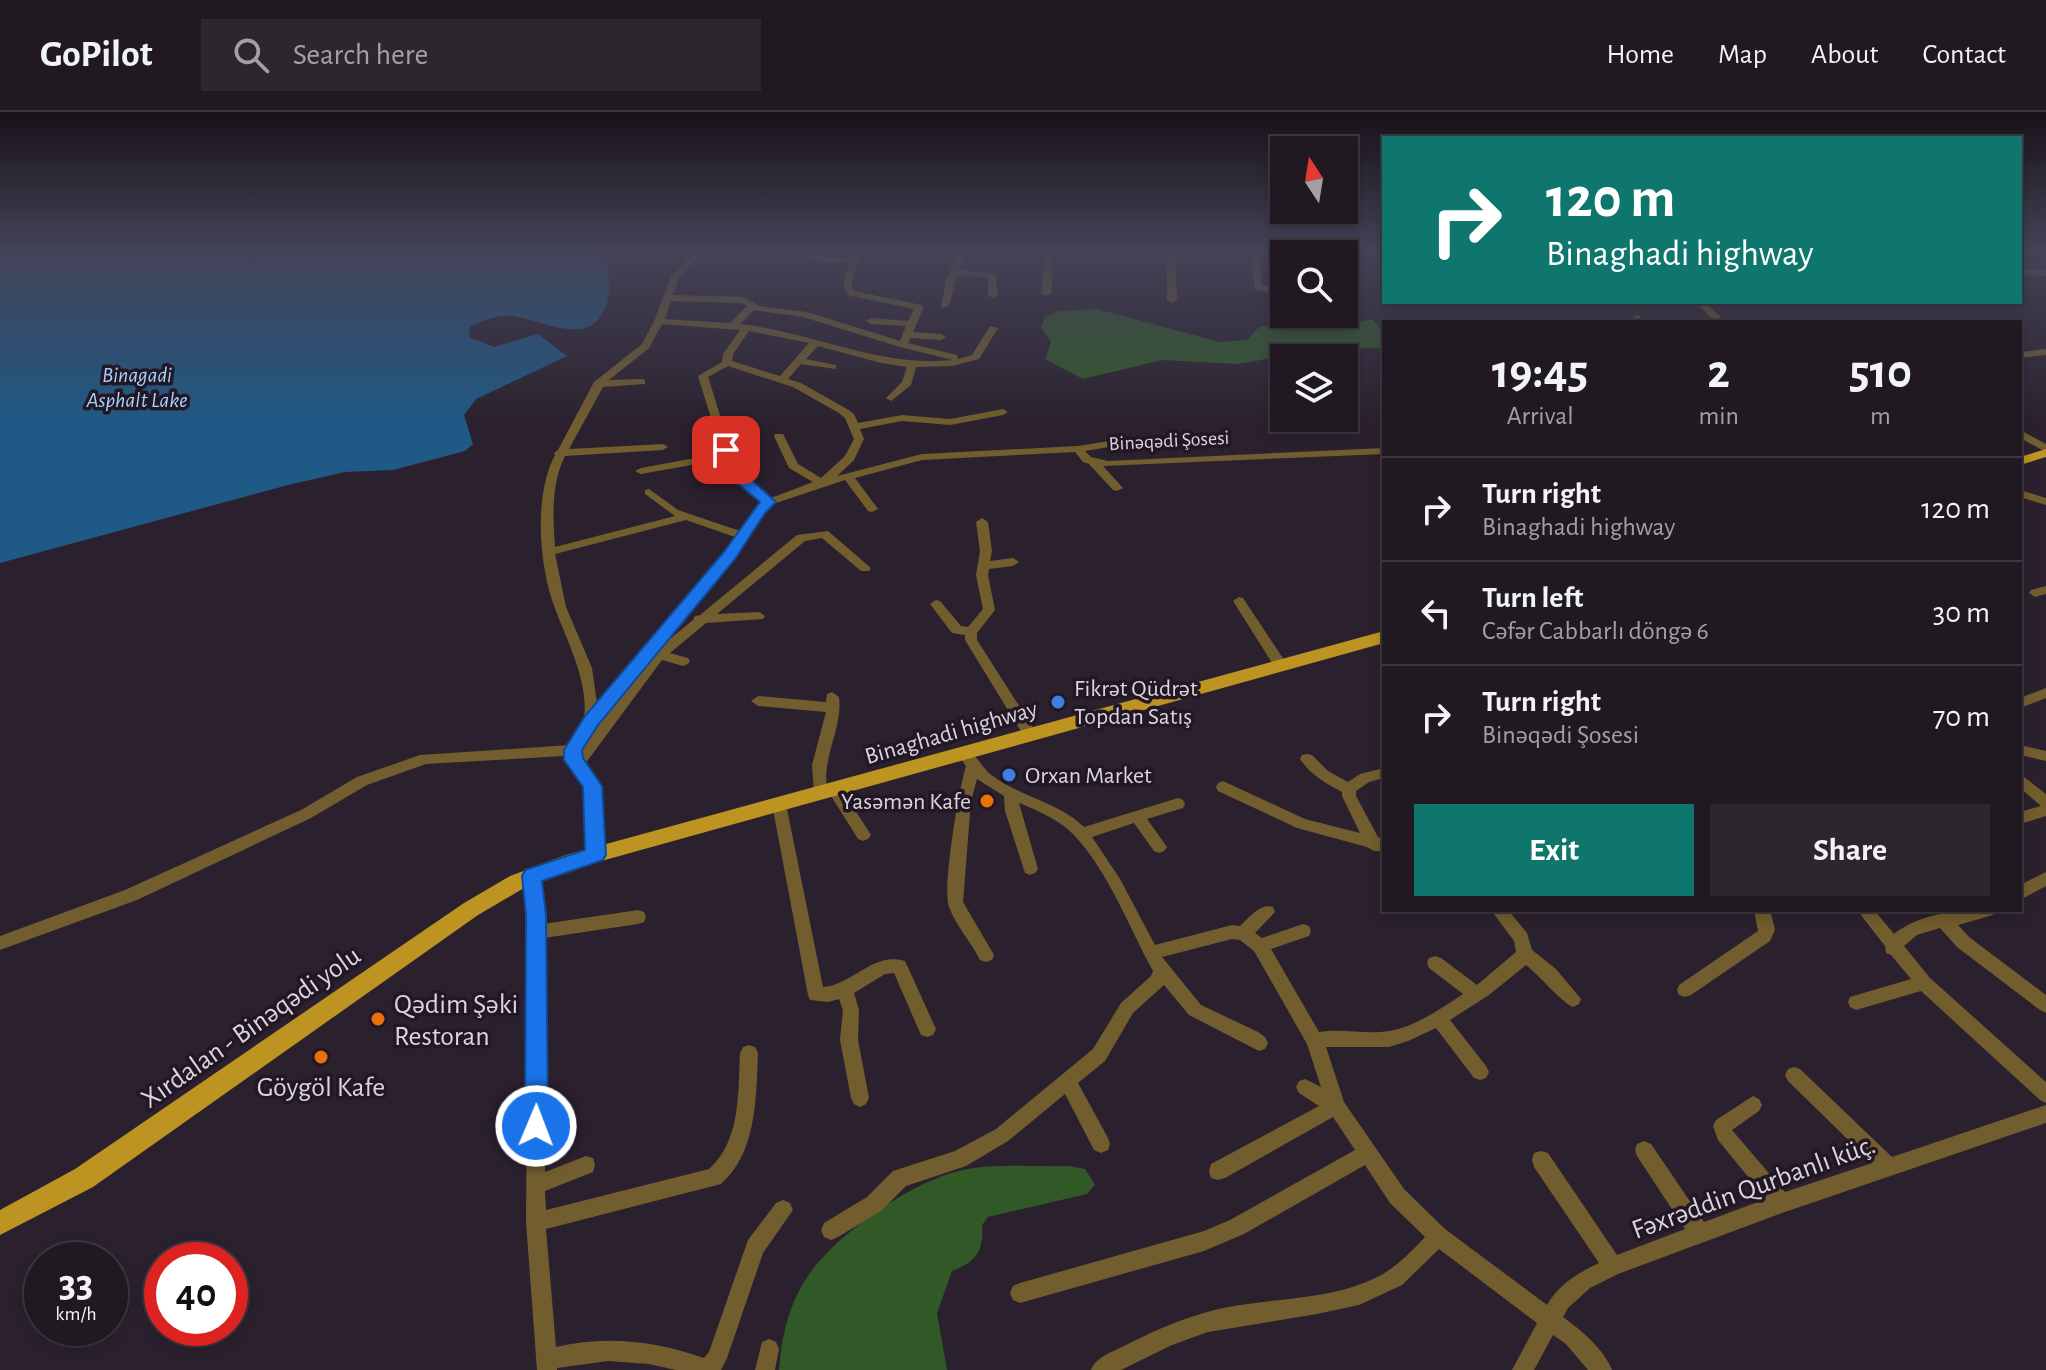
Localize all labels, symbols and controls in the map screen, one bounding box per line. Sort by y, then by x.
search box [201,19,761,91]
icon: search [229,33,273,77]
text: GoPilot [40,36,153,74]
text: Search here [293,40,428,70]
text: Home [1607,41,1674,69]
text: Map [1718,41,1767,69]
text: About [1811,41,1879,69]
text: Contact [1923,41,2006,69]
north arrow [1270,136,1358,224]
map controls [1270,136,1358,432]
icon: right [1414,168,1518,272]
text: 120 m [1546,171,1675,227]
text: Binaghadi highway [1546,236,1814,272]
button: search [1270,240,1358,328]
button: layers [1270,344,1358,432]
text: 19:45 [1492,349,1588,397]
text: 2 [1707,349,1730,397]
text: 510 [1849,349,1912,397]
water label: Binagadi Asphalt Lake [85,364,188,412]
text: Arrival [1507,403,1574,429]
text: min [1698,403,1739,429]
text: m [1870,403,1891,429]
pin [692,416,760,484]
icon: arrive [704,428,748,472]
street label: Binəqədi Şosesi [1108,428,1230,454]
text: Turn right [1482,479,1601,509]
icon: right [1414,487,1458,531]
text: 120 m [1921,494,1990,524]
text: Binaghadi highway [1482,514,1675,540]
text: Turn left [1482,583,1583,613]
icon: left [1414,591,1458,635]
text: 30 m [1933,598,1990,628]
text: Cəfər Cabbarlı döngə 6 [1482,618,1709,644]
place label: Fikrət Qüdrət Topdan Satış [1074,677,1198,729]
text: Turn right [1482,687,1601,717]
marker: Fikrət Qüdrət Topdan Satış [1049,693,1067,711]
icon: right [1414,695,1458,739]
street label: Binaghadi highway [862,697,1040,769]
text: 70 m [1933,702,1990,732]
text: Binəqədi Şosesi [1482,722,1639,748]
place label: Orxan Market [1025,764,1152,788]
marker: Orxan Market [1000,766,1018,784]
place label: Yasəmən Kafe [841,790,971,814]
marker: Yasəmən Kafe [978,792,996,810]
button: Exit [1414,804,1694,896]
button: Share [1710,804,1990,896]
street label: Xırdalan - Binəqədi yolu [136,941,366,1114]
place label: Qədim Şəki Restoran [394,991,518,1051]
marker: Qədim Şəki Restoran [369,1010,387,1028]
marker: Göygöl Kafe [312,1048,330,1066]
place label: Göygöl Kafe [257,1074,385,1102]
position arrow [494,1084,578,1168]
street label: Fəxrəddin Qurbanlı küç. [1628,1131,1879,1245]
speed limit sign: 40 [144,1242,248,1346]
text: 33 [59,1264,93,1304]
text: km/h [55,1304,97,1324]

